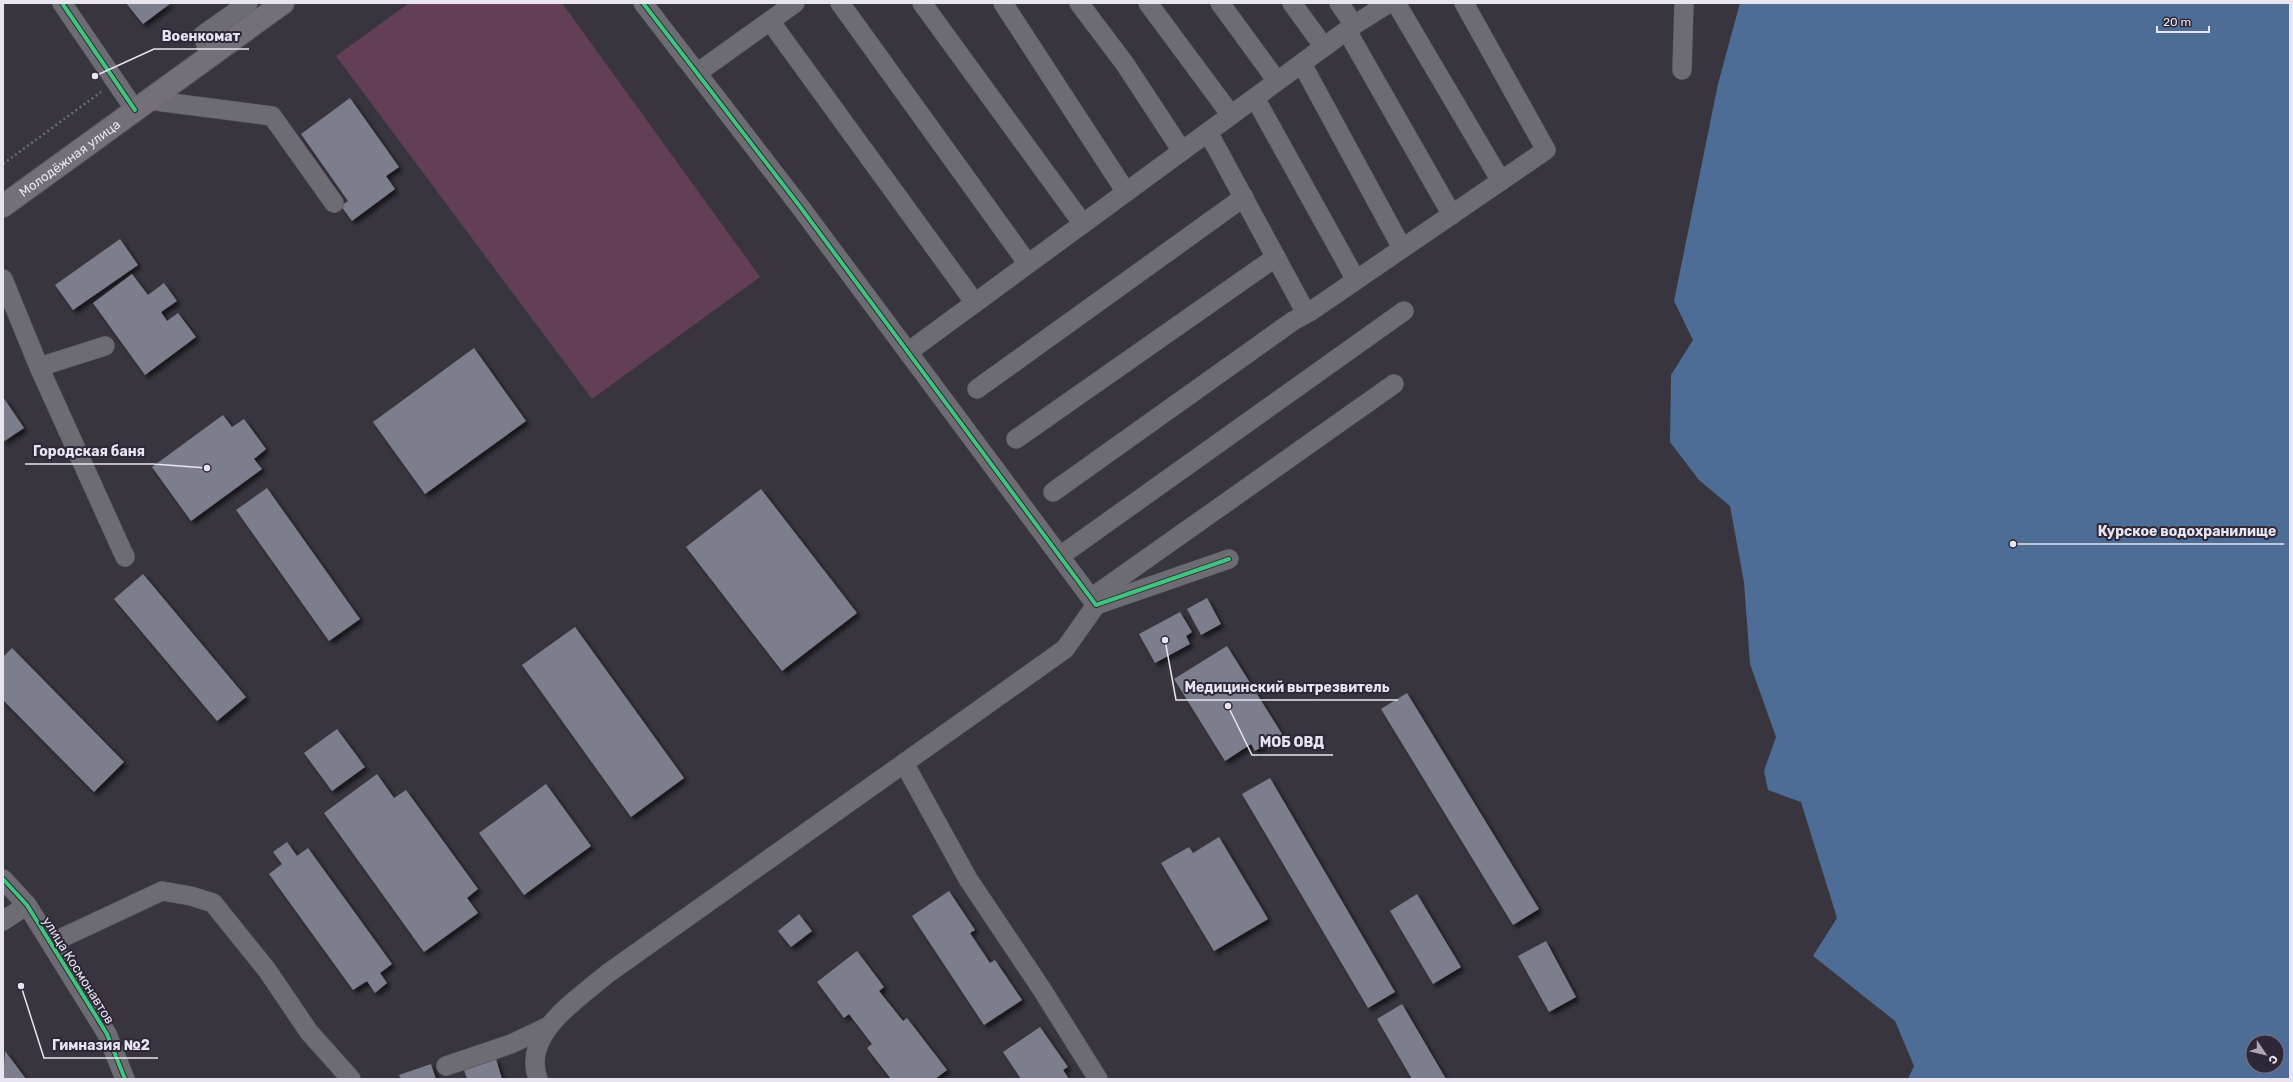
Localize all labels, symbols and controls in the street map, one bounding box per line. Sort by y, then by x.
scale bar [2157,8,2209,34]
text: 20 m [2163,15,2191,29]
callout: Военкомат [154,23,249,49]
text: Военкомат [162,28,241,45]
street label: Молодёжная улица [16,117,123,200]
callout: Городская баня [25,438,153,464]
text: Городская баня [33,443,145,460]
callout: Курское водохранилище [2090,518,2284,544]
text: Курское водохранилище [2098,523,2276,540]
callout: Медицинский вытрезвитель [1176,674,1398,700]
text: Медицинский вытрезвитель [1184,679,1390,696]
callout: МОБ ОВД [1252,729,1333,755]
text: МОБ ОВД [1260,734,1324,751]
street label: улица Космонавтов [40,914,118,1027]
callout: Гимназия №2 [44,1032,158,1058]
north arrow [2245,1034,2285,1074]
text: Гимназия №2 [52,1037,150,1054]
text: С [2265,1053,2280,1067]

